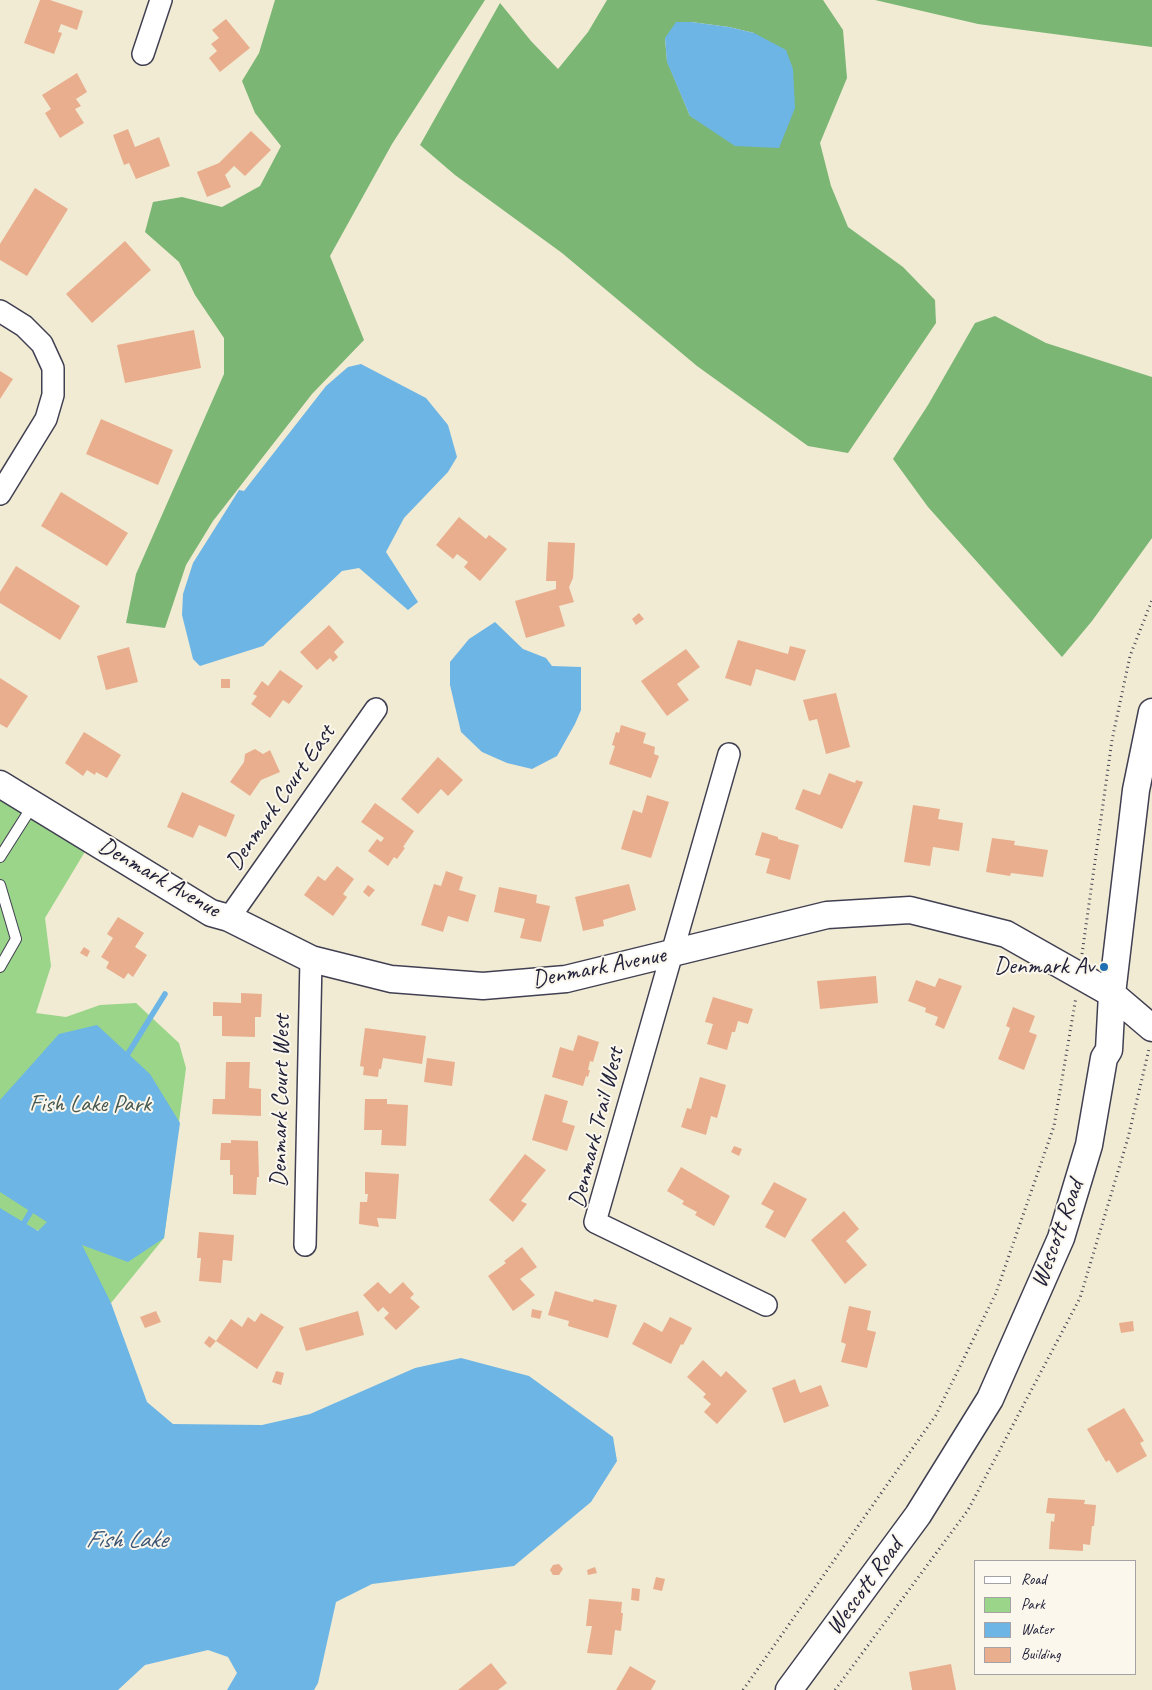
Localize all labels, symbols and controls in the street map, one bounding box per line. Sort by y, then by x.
street label: Denmark Court East [220,720,342,876]
street label: Denmark Avenue [93,832,225,924]
street label: Denmark Avenue [530,941,668,995]
place label: Denmark Av [994,953,1094,981]
marker: Denmark Av [1098,961,1110,973]
street label: Denmark Court West [265,1014,297,1188]
street label: Denmark Trail West [563,1045,631,1211]
park label: Fish Lake Park [29,1091,151,1119]
street label: Wescott Road [1025,1176,1091,1292]
water label: Fish Lake [85,1525,167,1555]
street label: Wescott Road [820,1533,910,1641]
legend [974,1560,1137,1675]
text: Road [1021,1570,1046,1589]
text: Park [1021,1595,1045,1614]
text: Water [1021,1620,1054,1639]
text: Building [1021,1645,1060,1664]

